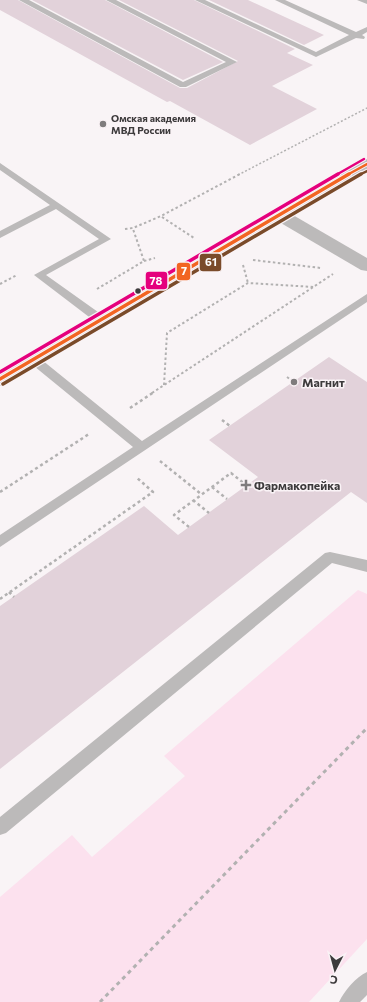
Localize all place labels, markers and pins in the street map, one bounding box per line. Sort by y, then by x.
place label: Омская академия МВД России [111,112,196,136]
marker: Омская академия МВД России [98,119,108,129]
unlabelled marker [133,286,143,296]
place label: Магнит [302,375,345,389]
marker: Магнит [289,377,299,387]
place label: Фармакопейка [254,478,340,492]
marker: Фармакопейка [241,480,251,490]

